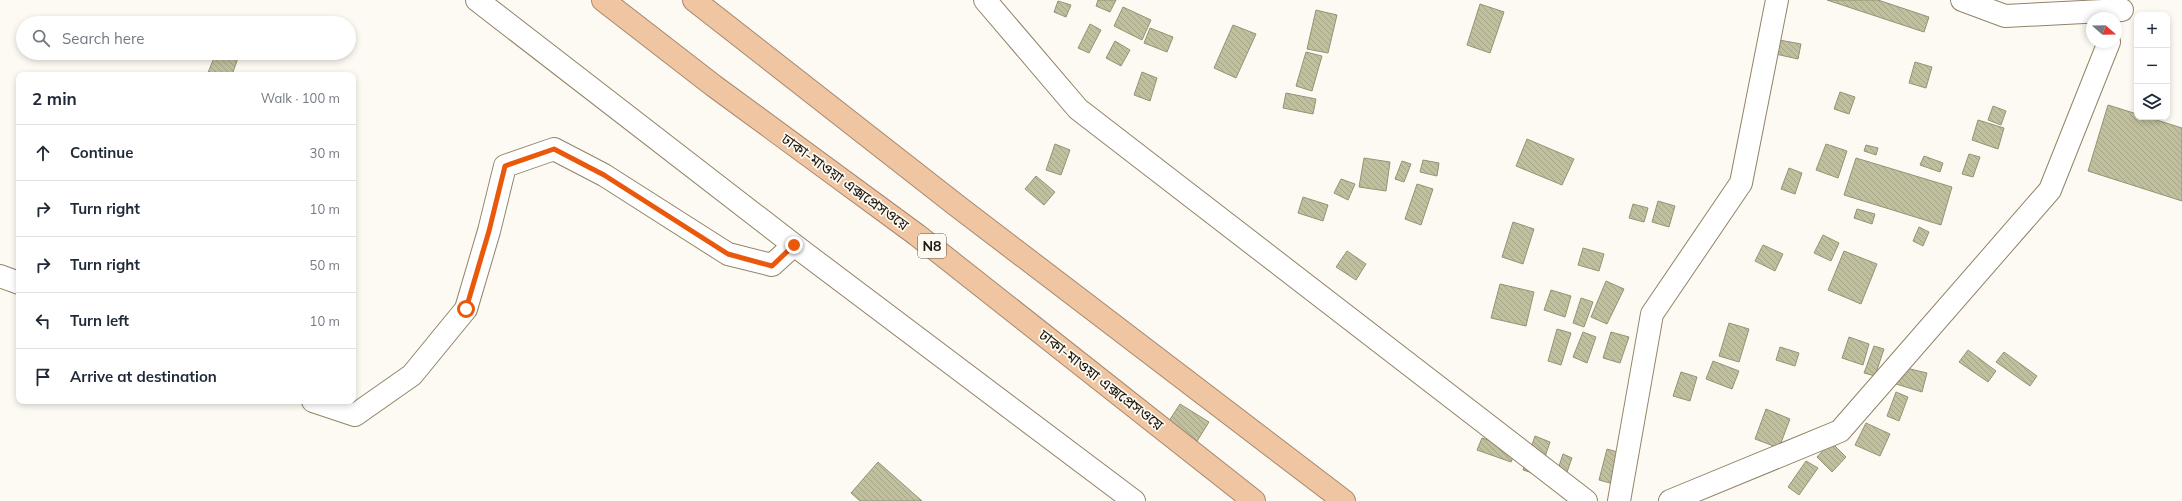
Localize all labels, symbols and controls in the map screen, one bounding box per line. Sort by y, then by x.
north arrow [2086,12,2122,48]
map controls [2134,12,2170,120]
button: + [2134,12,2170,48]
search box [16,16,356,60]
icon: search [30,27,52,49]
text: Search here [62,29,144,48]
button: − [2134,48,2170,84]
button: layers [2134,84,2170,120]
text: 2 min [32,88,77,109]
text: Walk · 100 m [261,90,340,106]
street label: ঢাকা-মাওয়া এক্সপ্রেসওয়ে [777,128,913,235]
icon: ahead [32,142,54,164]
text: Continue [70,143,133,162]
text: 30 m [310,145,340,161]
icon: right [32,198,54,220]
text: Turn right [70,199,140,218]
text: 10 m [310,201,340,217]
road number: N8 [918,234,946,258]
route end [785,236,803,254]
icon: right [32,254,54,276]
text: Turn right [70,255,140,274]
text: 50 m [310,257,340,273]
route start [457,300,475,318]
icon: left [32,310,54,332]
text: Turn left [70,311,129,330]
text: 10 m [310,313,340,329]
street label: ঢাকা-মাওয়া এক্সপ্রেসওয়ে [1035,325,1168,434]
icon: arrive [32,366,54,388]
text: Arrive at destination [70,367,217,386]

